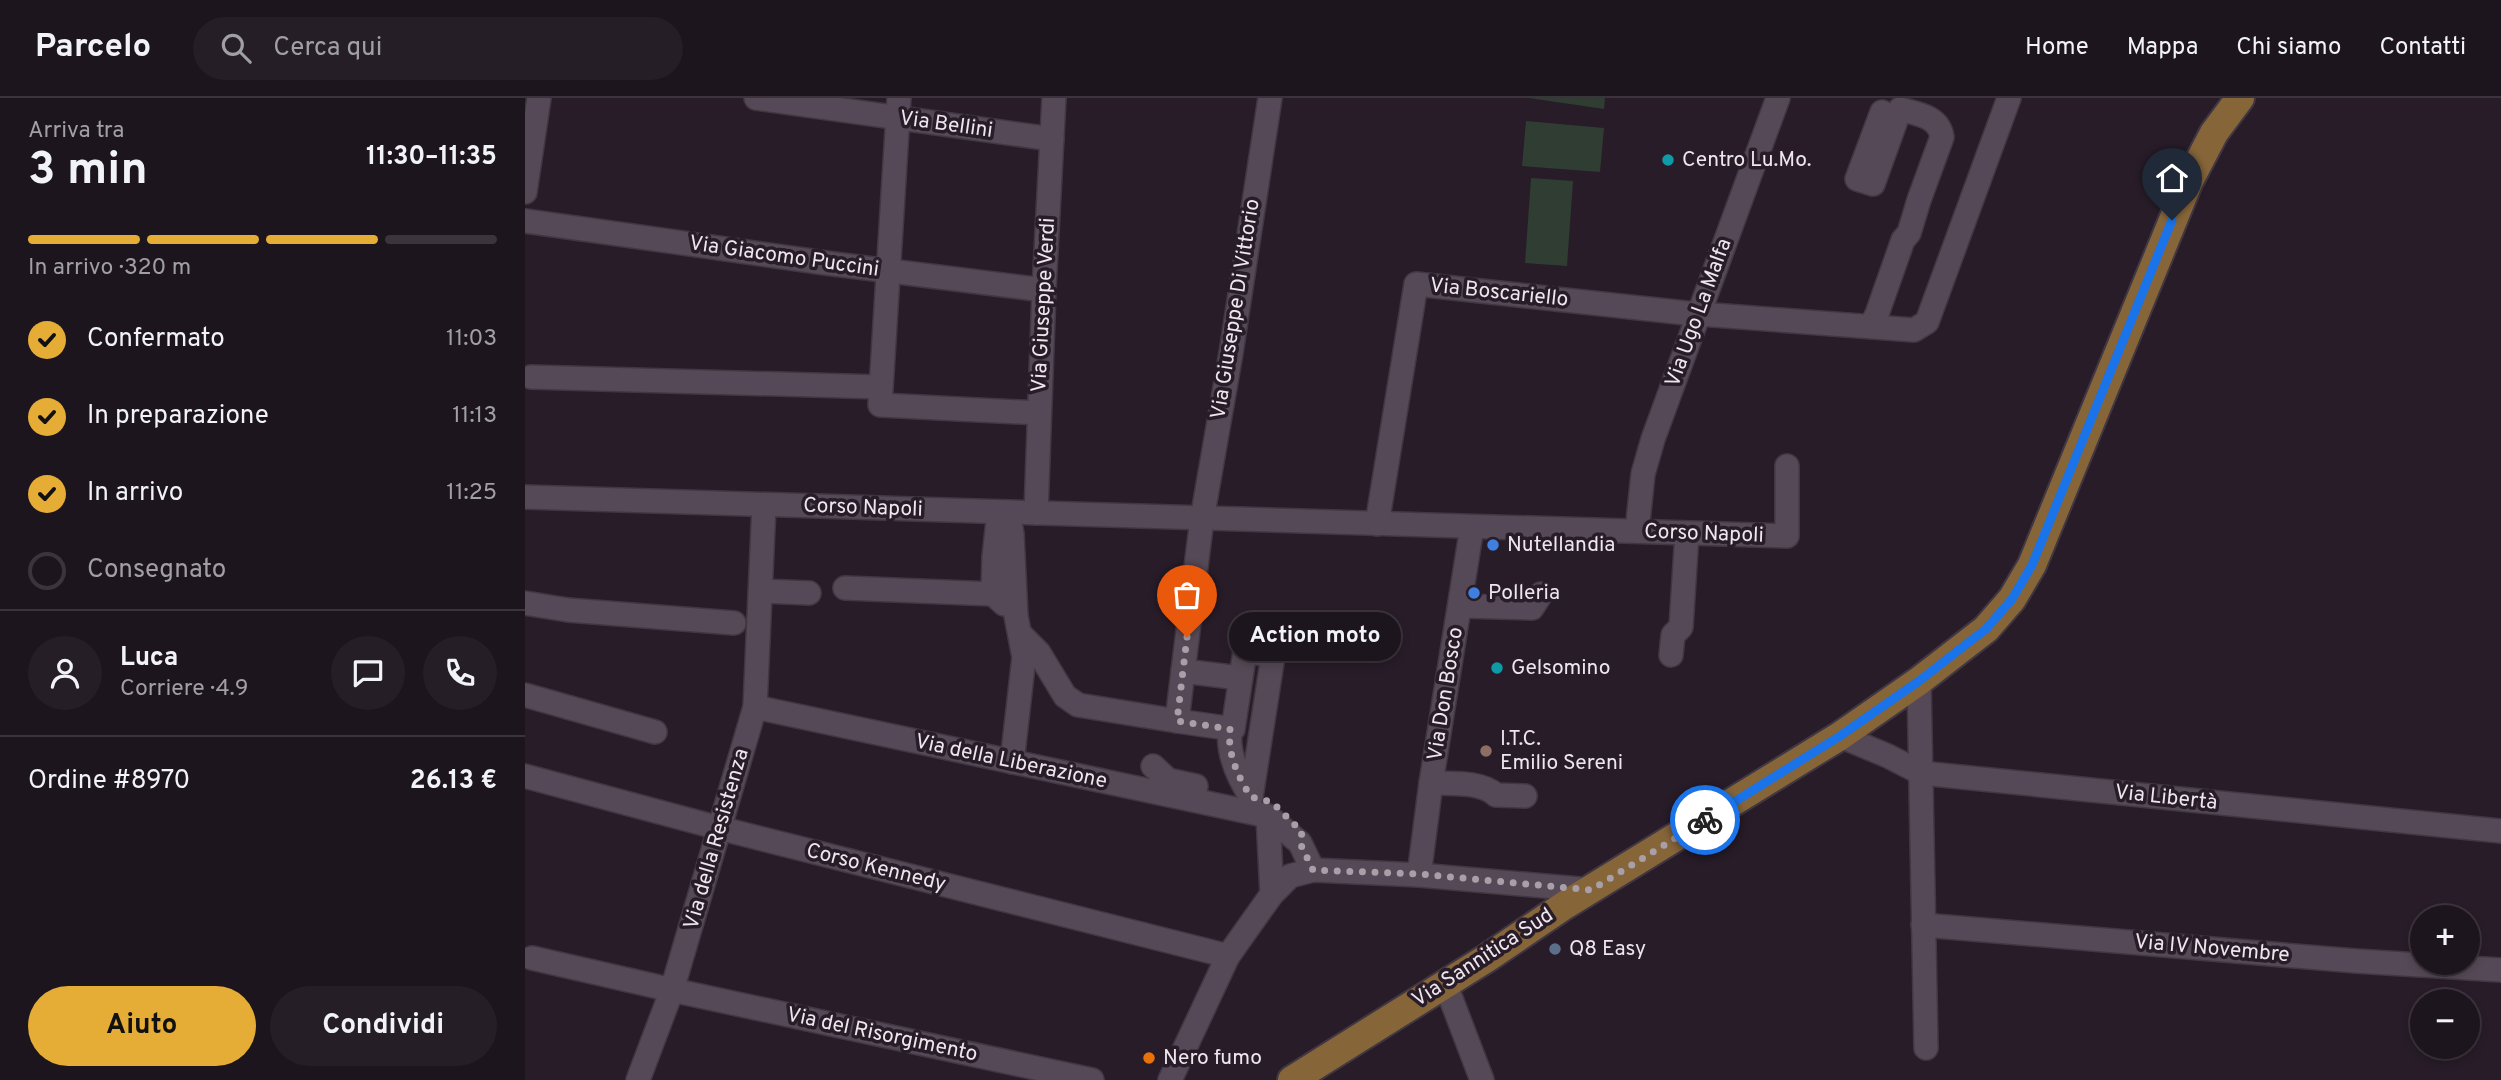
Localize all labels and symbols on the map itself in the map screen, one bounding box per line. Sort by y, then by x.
street label: Via Bellini [898,105,994,145]
place label: Centro Lu.Mo. [1682,147,1812,174]
pin [2142,148,2202,220]
marker: Centro Lu.Mo. [1660,152,1676,168]
street label: Via Giuseppe Di Vittorio [1205,197,1267,421]
street label: Via Giuseppe Verdi [1026,217,1062,393]
street label: Via Giacomo Puccini [687,230,881,284]
street label: Via Ugo La Malfa [1660,235,1738,391]
street label: Via Boscariello [1428,272,1570,314]
street label: Corso Napoli [803,492,923,524]
street label: Corso Napoli [1644,518,1764,550]
place label: Nutellandia [1507,532,1615,559]
marker: Nutellandia [1485,537,1501,553]
pin [1157,565,1217,637]
place label: Polleria [1488,580,1560,607]
marker: Polleria [1466,585,1482,601]
callout: Action moto [1229,612,1401,662]
street label: Via Don Bosco [1422,625,1470,763]
place label: Gelsomino [1511,655,1610,682]
marker: Gelsomino [1489,660,1505,676]
place label: I.T.C. Emilio Sereni [1500,726,1623,777]
street label: Via della Liberazione [913,728,1109,796]
marker: I.T.C. Emilio Sereni [1478,743,1494,759]
street label: Via della Resistenza [678,745,756,933]
street label: Via Libertà [2113,779,2219,817]
courier [1670,785,1740,855]
street label: Corso Kennedy [803,838,949,898]
street label: Via Sannitica Sud [1407,902,1559,1014]
street label: Via IV Novembre [2133,929,2291,969]
place label: Q8 Easy [1569,936,1646,963]
marker: Q8 Easy [1547,941,1563,957]
street label: Via del Risorgimento [784,1002,980,1068]
place label: Nero fumo [1163,1045,1262,1072]
marker: Nero fumo [1141,1050,1157,1066]

